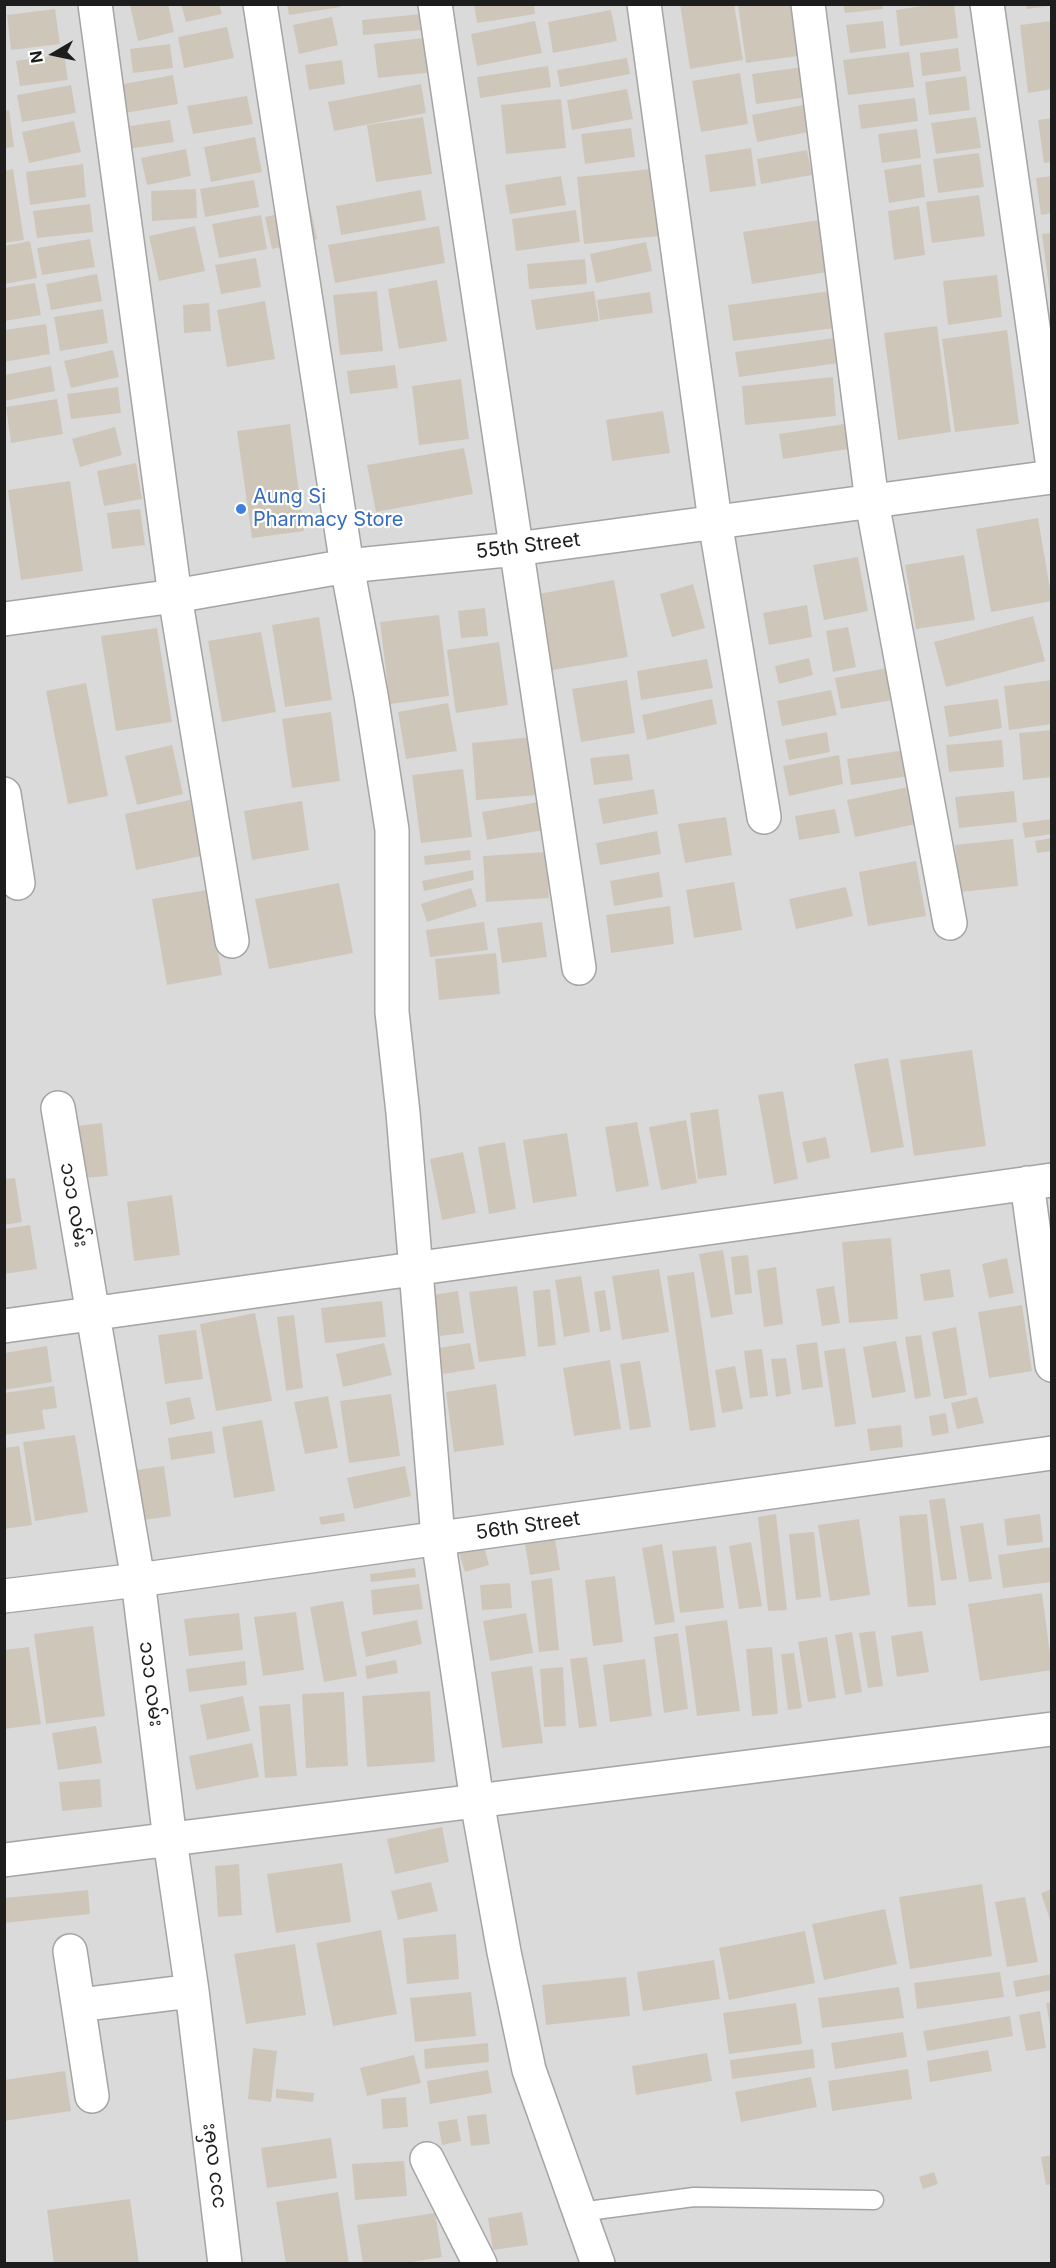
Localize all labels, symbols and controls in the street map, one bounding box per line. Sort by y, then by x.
north arrow [24,24,84,84]
text: N [25,49,47,64]
place label: Aung Si Pharmacy Store [253,485,403,532]
marker: Aung Si Pharmacy Store [234,502,248,516]
street label: 55th Street [475,528,581,564]
street label: ၁၁၁ လမ်း [55,1161,93,1249]
street label: 56th Street [474,1507,582,1545]
street label: ၁၁၁ လမ်း [134,1640,168,1728]
street label: ၁၁၁ လမ်း [196,2122,230,2210]

